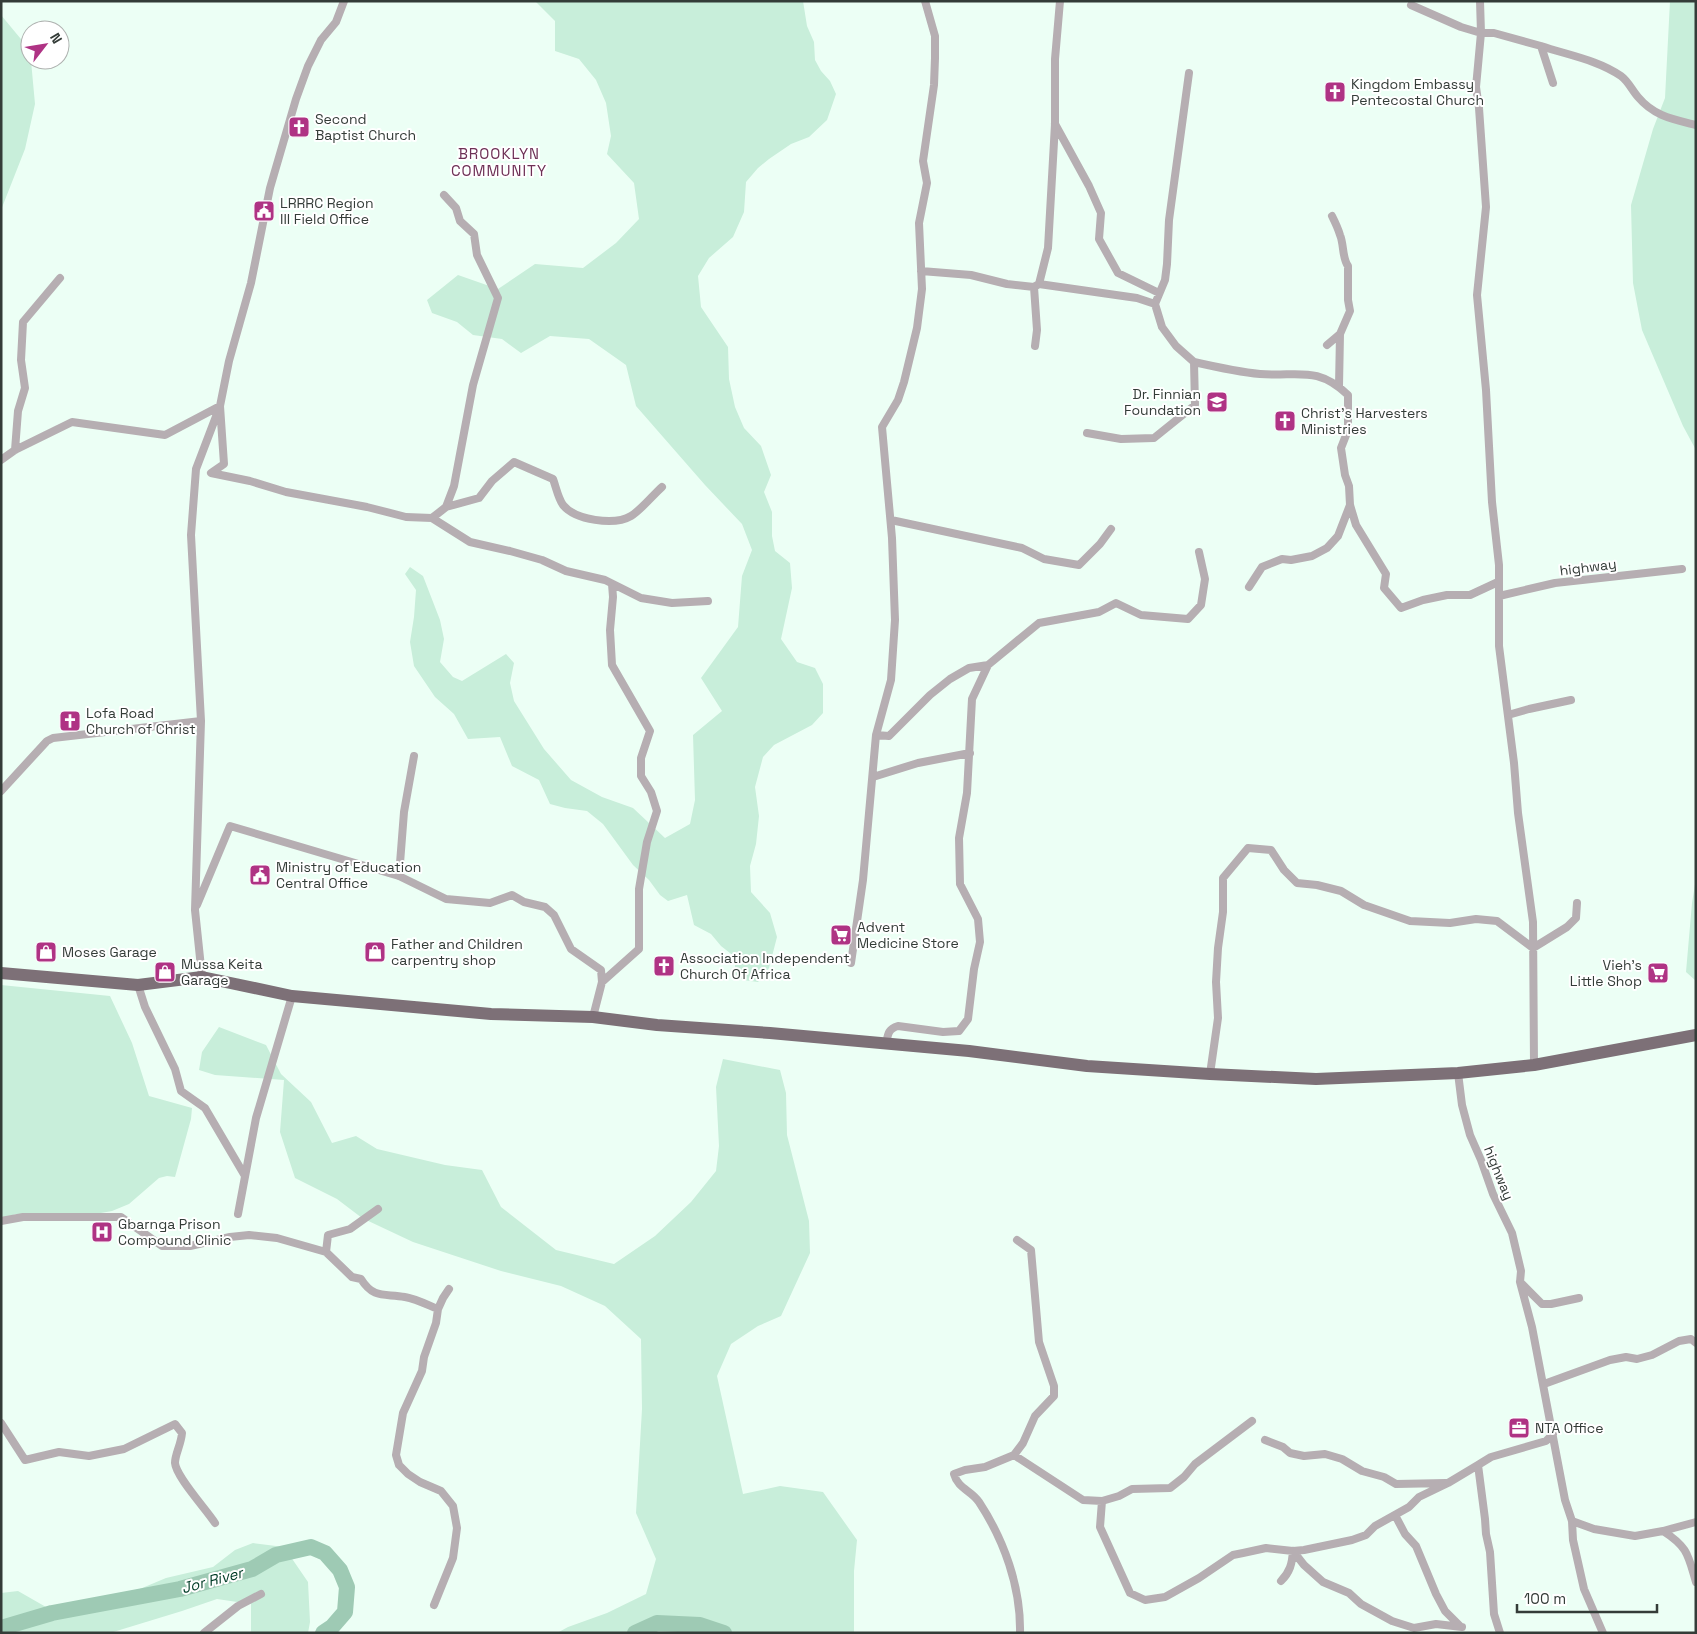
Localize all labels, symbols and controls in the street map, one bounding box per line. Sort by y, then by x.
north arrow [20,20,70,70]
text: N [46,30,66,47]
place label: Kingdom Embassy Pentecostal Church [1351,75,1484,109]
church icon: Kingdom Embassy Pentecostal Church [1323,80,1347,104]
place label: Second Baptist Church [315,110,416,144]
church icon: Second Baptist Church [287,115,311,139]
district label: BROOKLYN COMMUNITY [451,144,547,180]
place label: LRRRC Region III Field Office [280,194,374,228]
public building icon: LRRRC Region III Field Office [252,199,276,223]
place label: Dr. Finnian Foundation [1124,385,1201,419]
school or university icon: Dr. Finnian Foundation [1205,390,1229,414]
place label: Christ's Harvesters Ministries [1301,404,1428,438]
church icon: Christ's Harvesters Ministries [1273,409,1297,433]
street label: highway [1559,555,1617,579]
place label: Lofa Road Church of Christ [86,704,196,738]
church icon: Lofa Road Church of Christ [58,709,82,733]
place label: Ministry of Education Central Office [276,858,421,892]
public building icon: Ministry of Education Central Office [248,863,272,887]
place label: Advent Medicine Store [857,918,959,952]
supermarket icon: Advent Medicine Store [829,923,853,947]
place label: Father and Children carpentry shop [391,935,523,969]
shop icon: Moses Garage [34,940,58,964]
shop icon: Father and Children carpentry shop [363,940,387,964]
place label: Moses Garage [62,943,157,961]
place label: Association Independent Church Of Africa [680,949,850,983]
church icon: Association Independent Church Of Africa [652,954,676,978]
place label: Mussa Keita Garage [181,955,262,989]
place label: Vieh's Little Shop [1570,956,1642,990]
shop icon: Mussa Keita Garage [153,960,177,984]
supermarket icon: Vieh's Little Shop [1646,961,1670,985]
street label: highway [1480,1143,1518,1203]
place label: Gbarnga Prison Compound Clinic [118,1215,231,1249]
hospital icon: Gbarnga Prison Compound Clinic [90,1220,114,1244]
office icon: NTA Office [1507,1416,1531,1440]
place label: NTA Office [1535,1419,1604,1437]
water label: Jor River [179,1562,246,1597]
scale bar [1517,1582,1657,1614]
text: 100 m [1524,1589,1566,1608]

